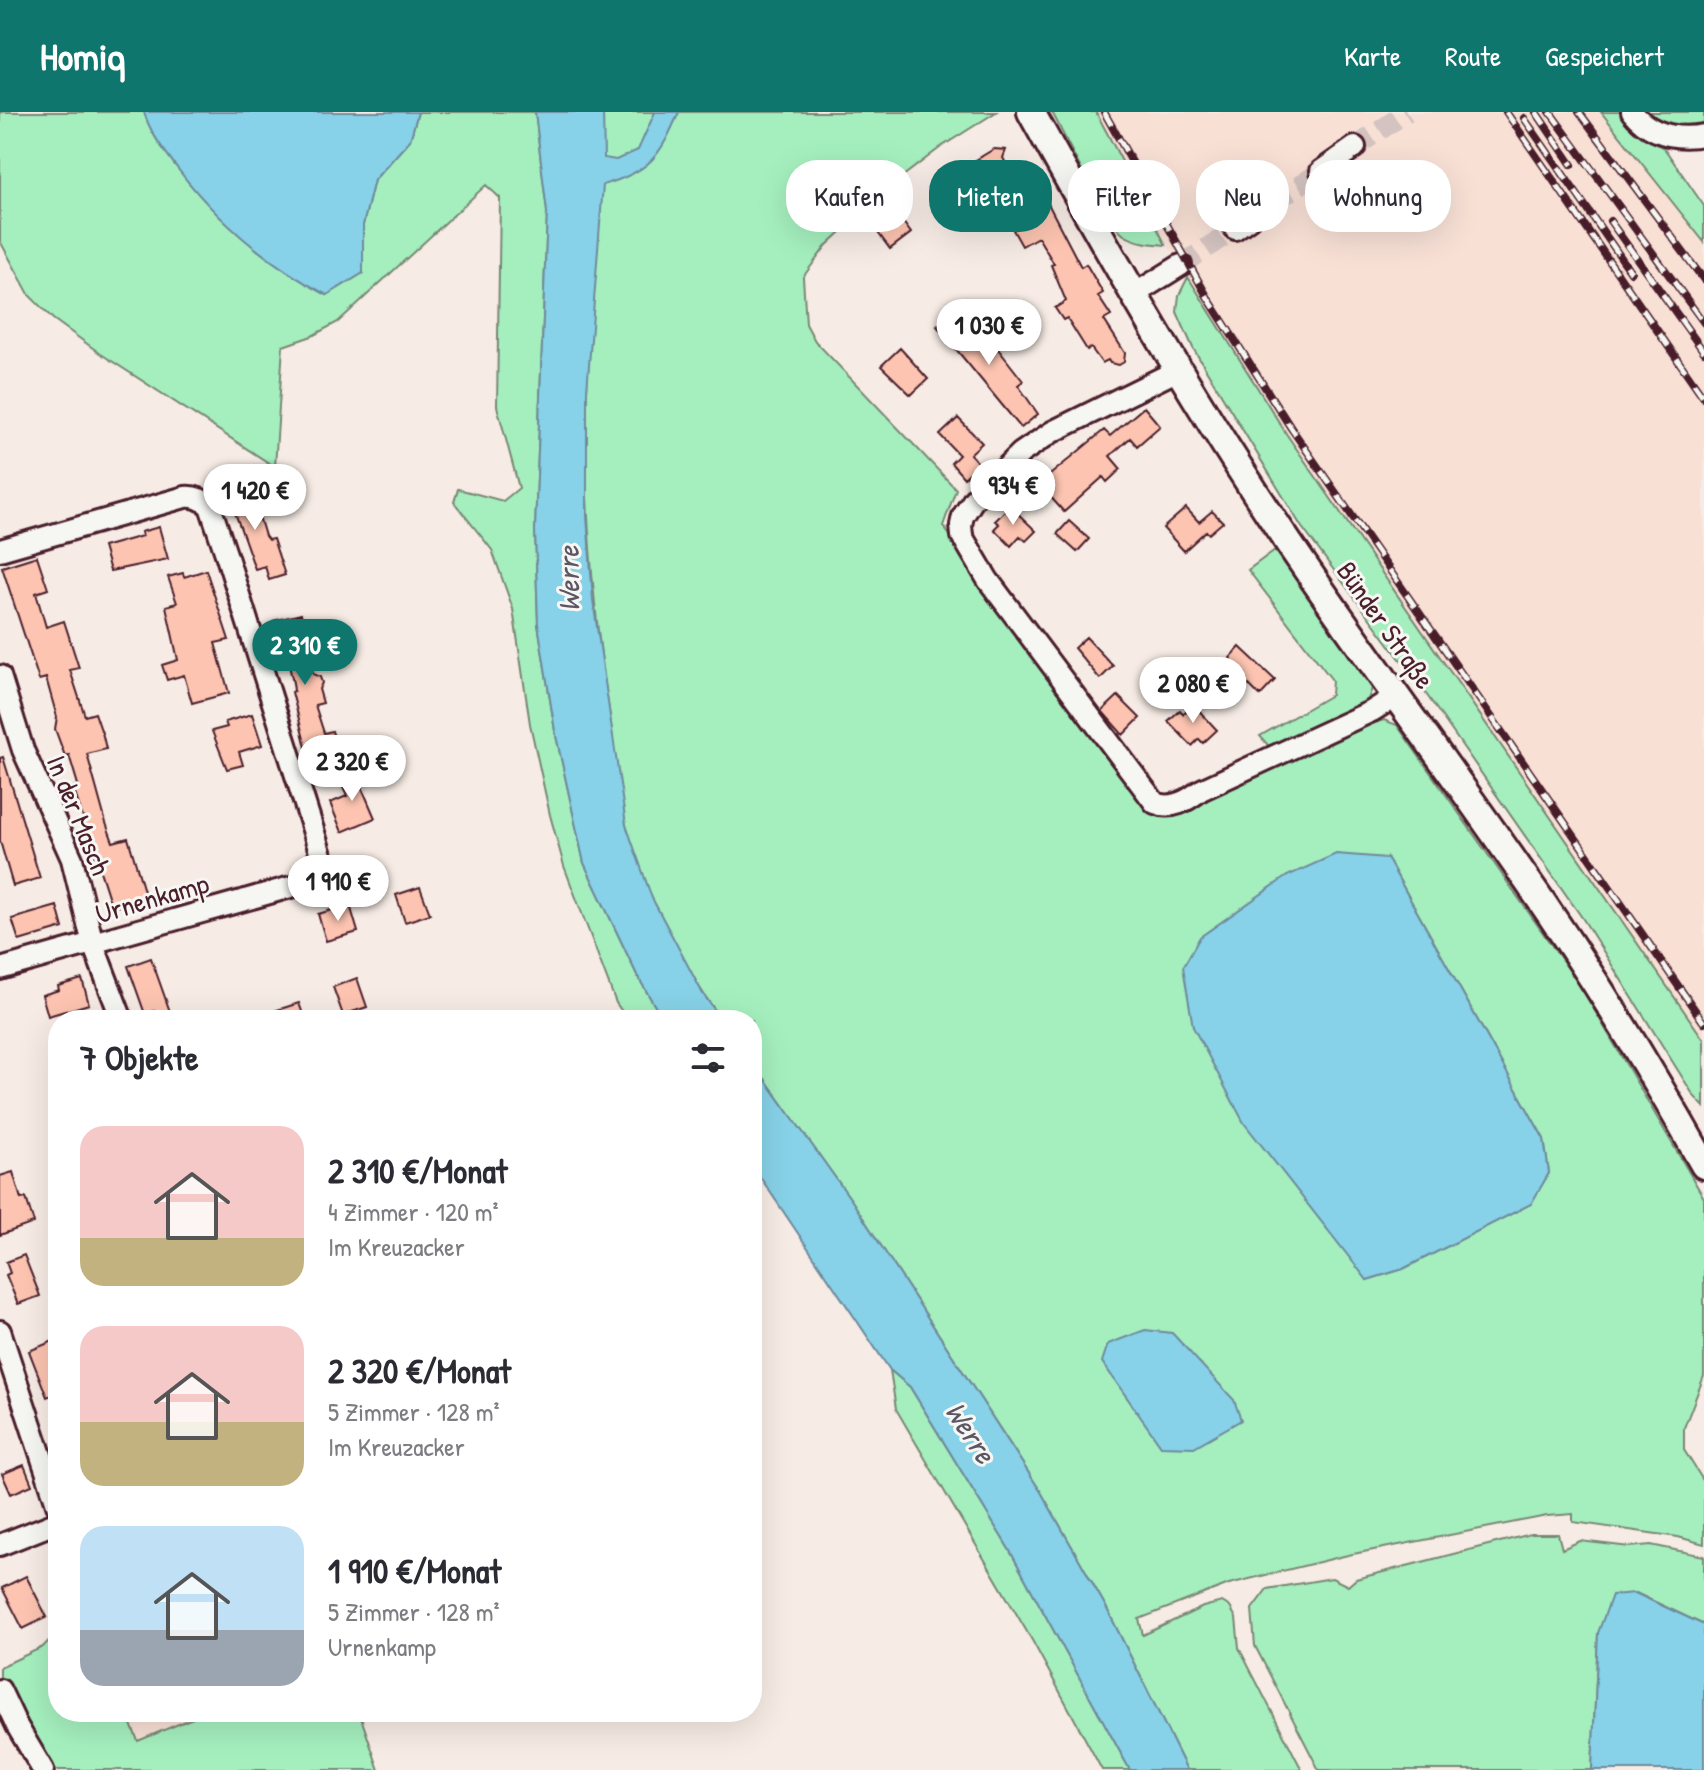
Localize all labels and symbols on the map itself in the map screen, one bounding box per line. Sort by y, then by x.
pin: 1 030 € [915,299,1063,367]
pin: 934 € [957,459,1069,527]
pin: 1 420 € [181,464,329,532]
water label: Werre [547,545,589,612]
street label: Bünder Straße [1328,554,1444,696]
pin: 2 310 € [231,619,379,687]
pin: 2 080 € [1119,657,1267,725]
pin: 2 320 € [278,735,426,803]
street label: In der Masch [38,749,120,881]
pin: 1 910 € [264,855,412,923]
street label: Urnenkamp [91,864,213,932]
water label: Werre [936,1394,1006,1471]

